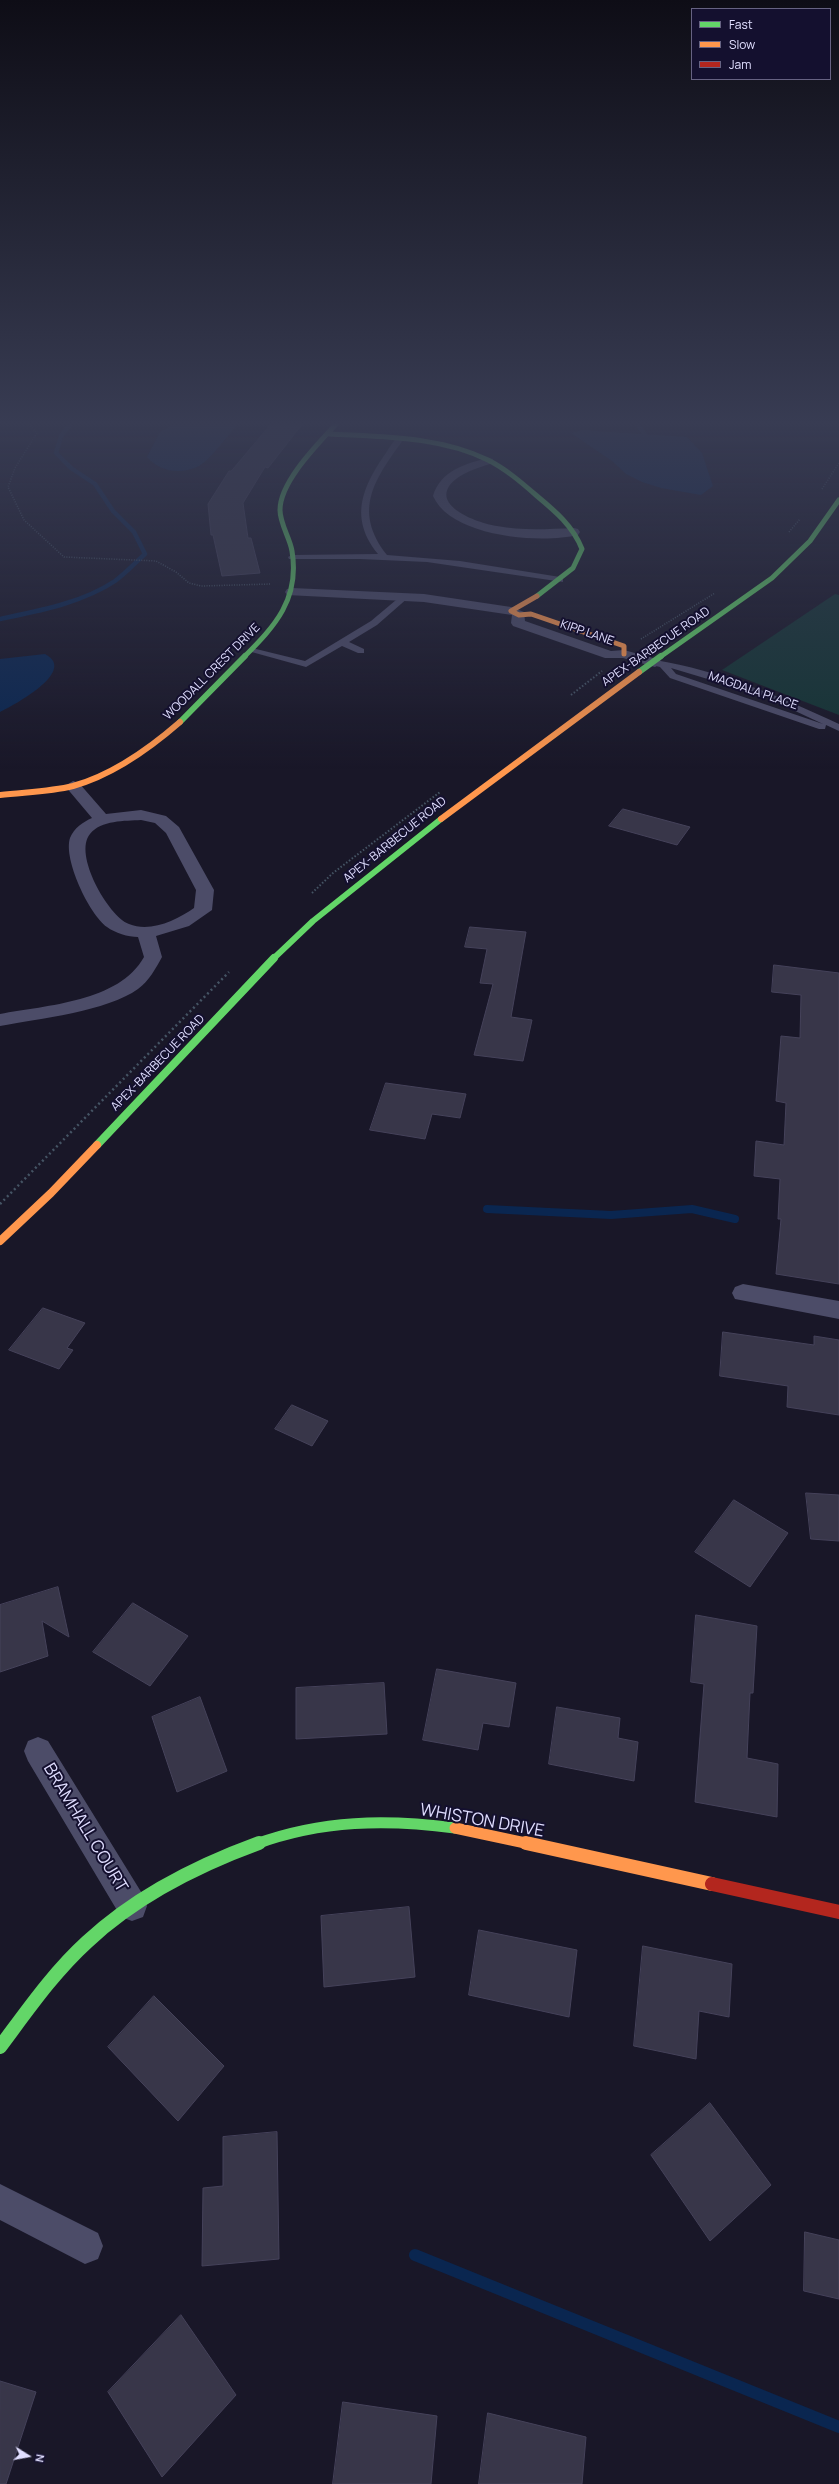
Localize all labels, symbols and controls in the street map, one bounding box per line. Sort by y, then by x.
legend [691,8,831,80]
text: Fast [729,16,753,33]
text: Slow [729,36,755,53]
text: Jam [729,56,751,73]
street label: APEX-BARBECUE ROAD [599,604,713,690]
street label: KIPP LANE [558,617,616,649]
street label: WOODALL CREST DRIVE [161,621,263,723]
street label: MAGDALA PLACE [706,669,800,713]
street label: APEX-BARBECUE ROAD [341,794,449,886]
street label: APEX-BARBECUE ROAD [108,1012,208,1114]
street label: BRAMHALL COURT [39,1760,131,1896]
street label: WHISTON DRIVE [418,1800,546,1842]
north arrow [8,2436,48,2476]
text: N [32,2453,48,2464]

